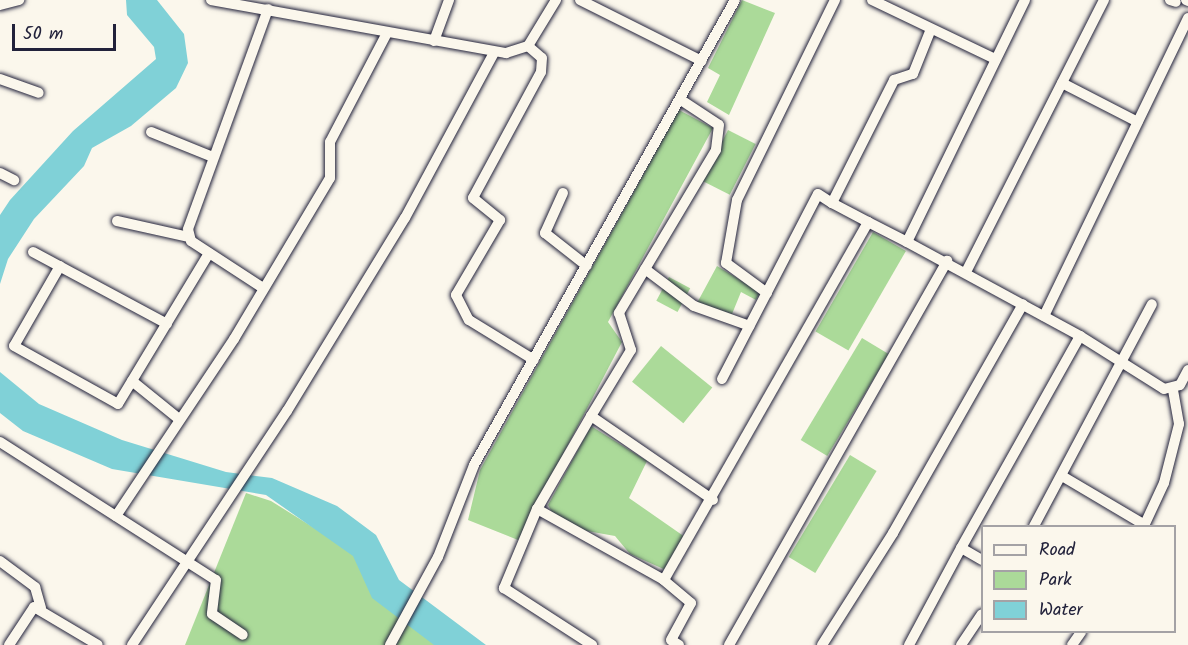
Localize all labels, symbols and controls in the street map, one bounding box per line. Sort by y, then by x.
scale bar [15,12,118,50]
text: 50 m [23,20,63,49]
legend [981,525,1176,633]
text: Road [1039,536,1075,565]
text: Park [1039,566,1072,595]
text: Water [1039,596,1083,625]

